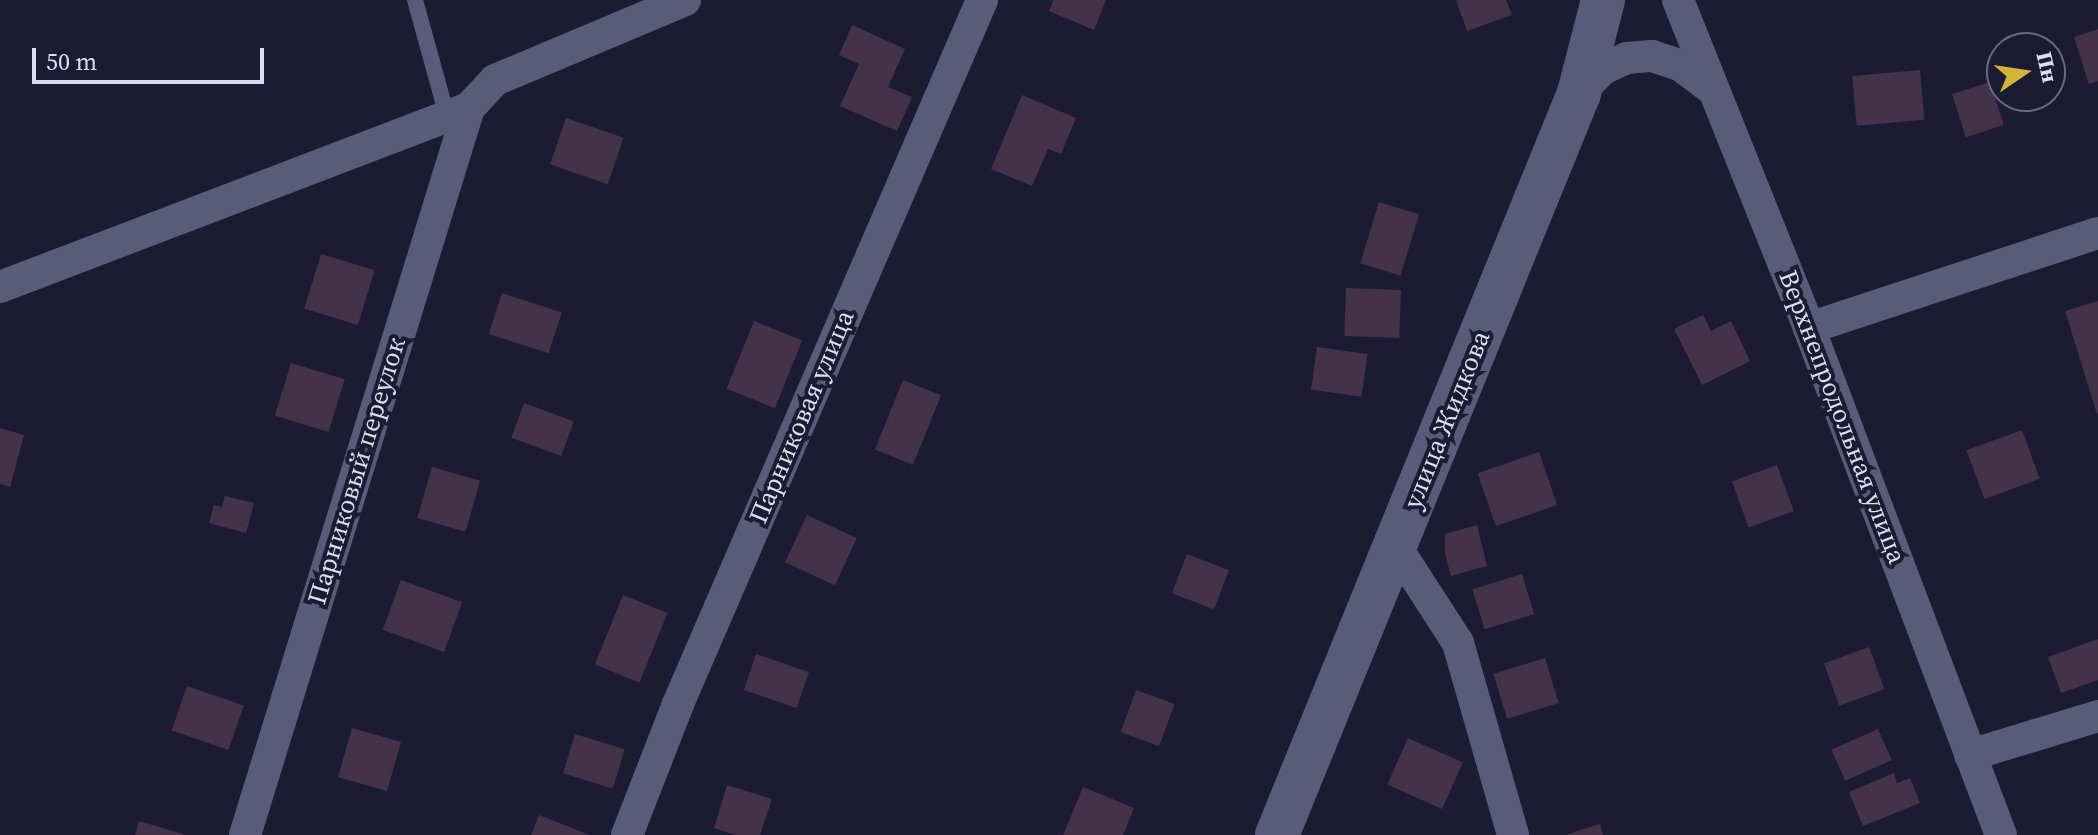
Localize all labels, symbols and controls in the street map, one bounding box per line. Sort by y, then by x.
scale bar [36,32,268,82]
north arrow [1986,32,2066,112]
text: 50 m [46,45,97,78]
text: Пн [2029,49,2066,85]
street label: Верхнепродольная улица [1772,266,1912,568]
street label: Парниковая улица [743,306,861,528]
street label: улица Жидкова [1397,326,1497,514]
street label: Парниковый переулок [302,334,412,608]

